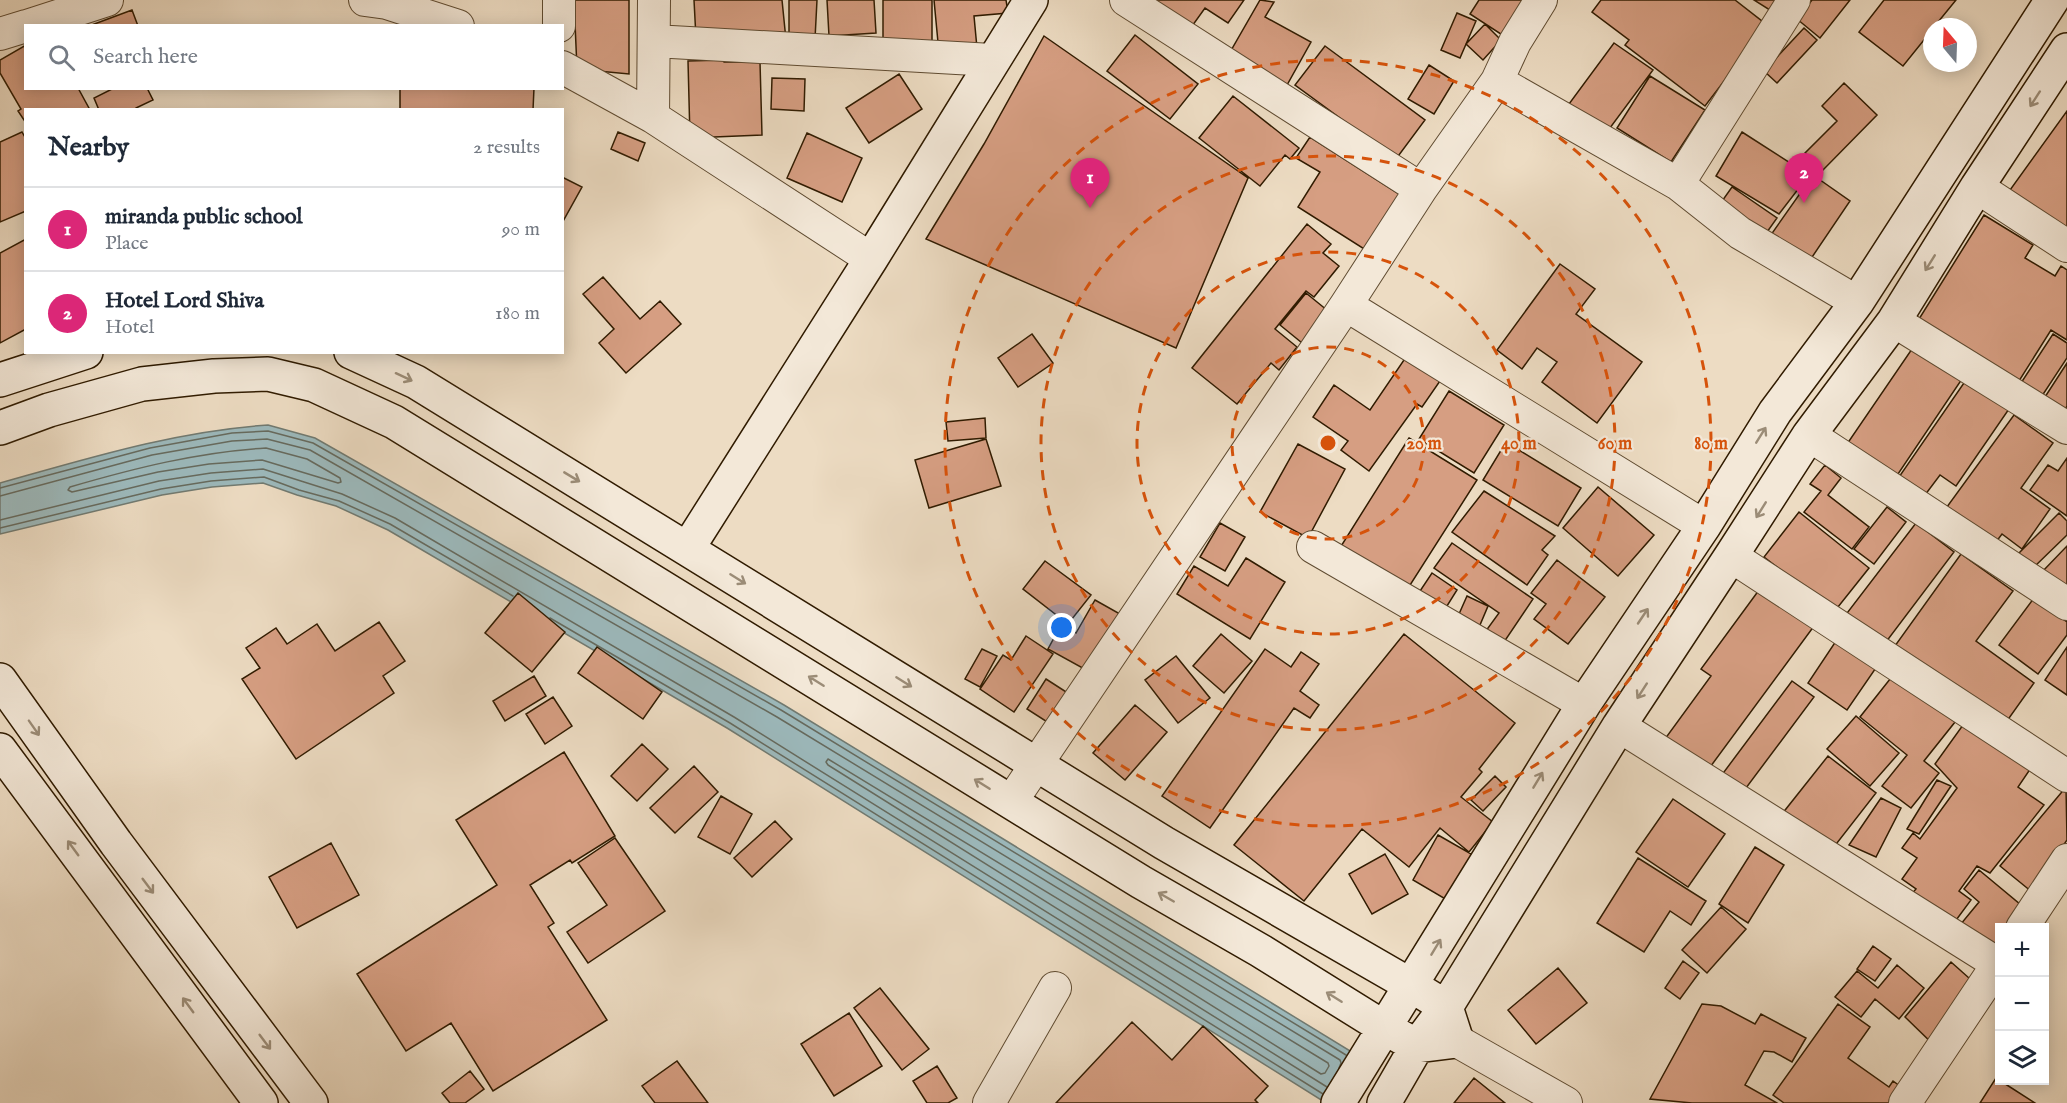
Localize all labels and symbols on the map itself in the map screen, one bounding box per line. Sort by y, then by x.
north arrow [1923,18,1977,72]
one-way arrow [2029,90,2041,106]
pin: 2 [1784,154,1824,203]
pin: 1 [1070,158,1110,208]
one-way arrow [1924,254,1936,271]
one-way arrow [395,372,413,383]
one-way arrow [1755,427,1767,444]
centre of rings [1318,433,1338,453]
text: 20 m [1406,433,1442,456]
text: 40 m [1501,433,1537,456]
text: 60 m [1598,433,1632,456]
text: 80 m [1694,433,1728,456]
one-way arrow [563,472,580,484]
one-way arrow [1754,501,1766,518]
one-way arrow [729,574,746,586]
one-way arrow [1637,608,1650,625]
your location [1047,613,1076,642]
one-way arrow [808,675,825,687]
one-way arrow [895,676,912,689]
one-way arrow [1636,682,1648,699]
one-way arrow [28,719,40,735]
one-way arrow [1532,772,1544,789]
one-way arrow [974,778,991,790]
one-way arrow [66,841,79,857]
one-way arrow [142,877,154,893]
one-way arrow [1158,890,1175,902]
one-way arrow [1431,939,1443,956]
one-way arrow [1326,990,1343,1002]
one-way arrow [182,998,195,1014]
one-way arrow [258,1034,271,1050]

